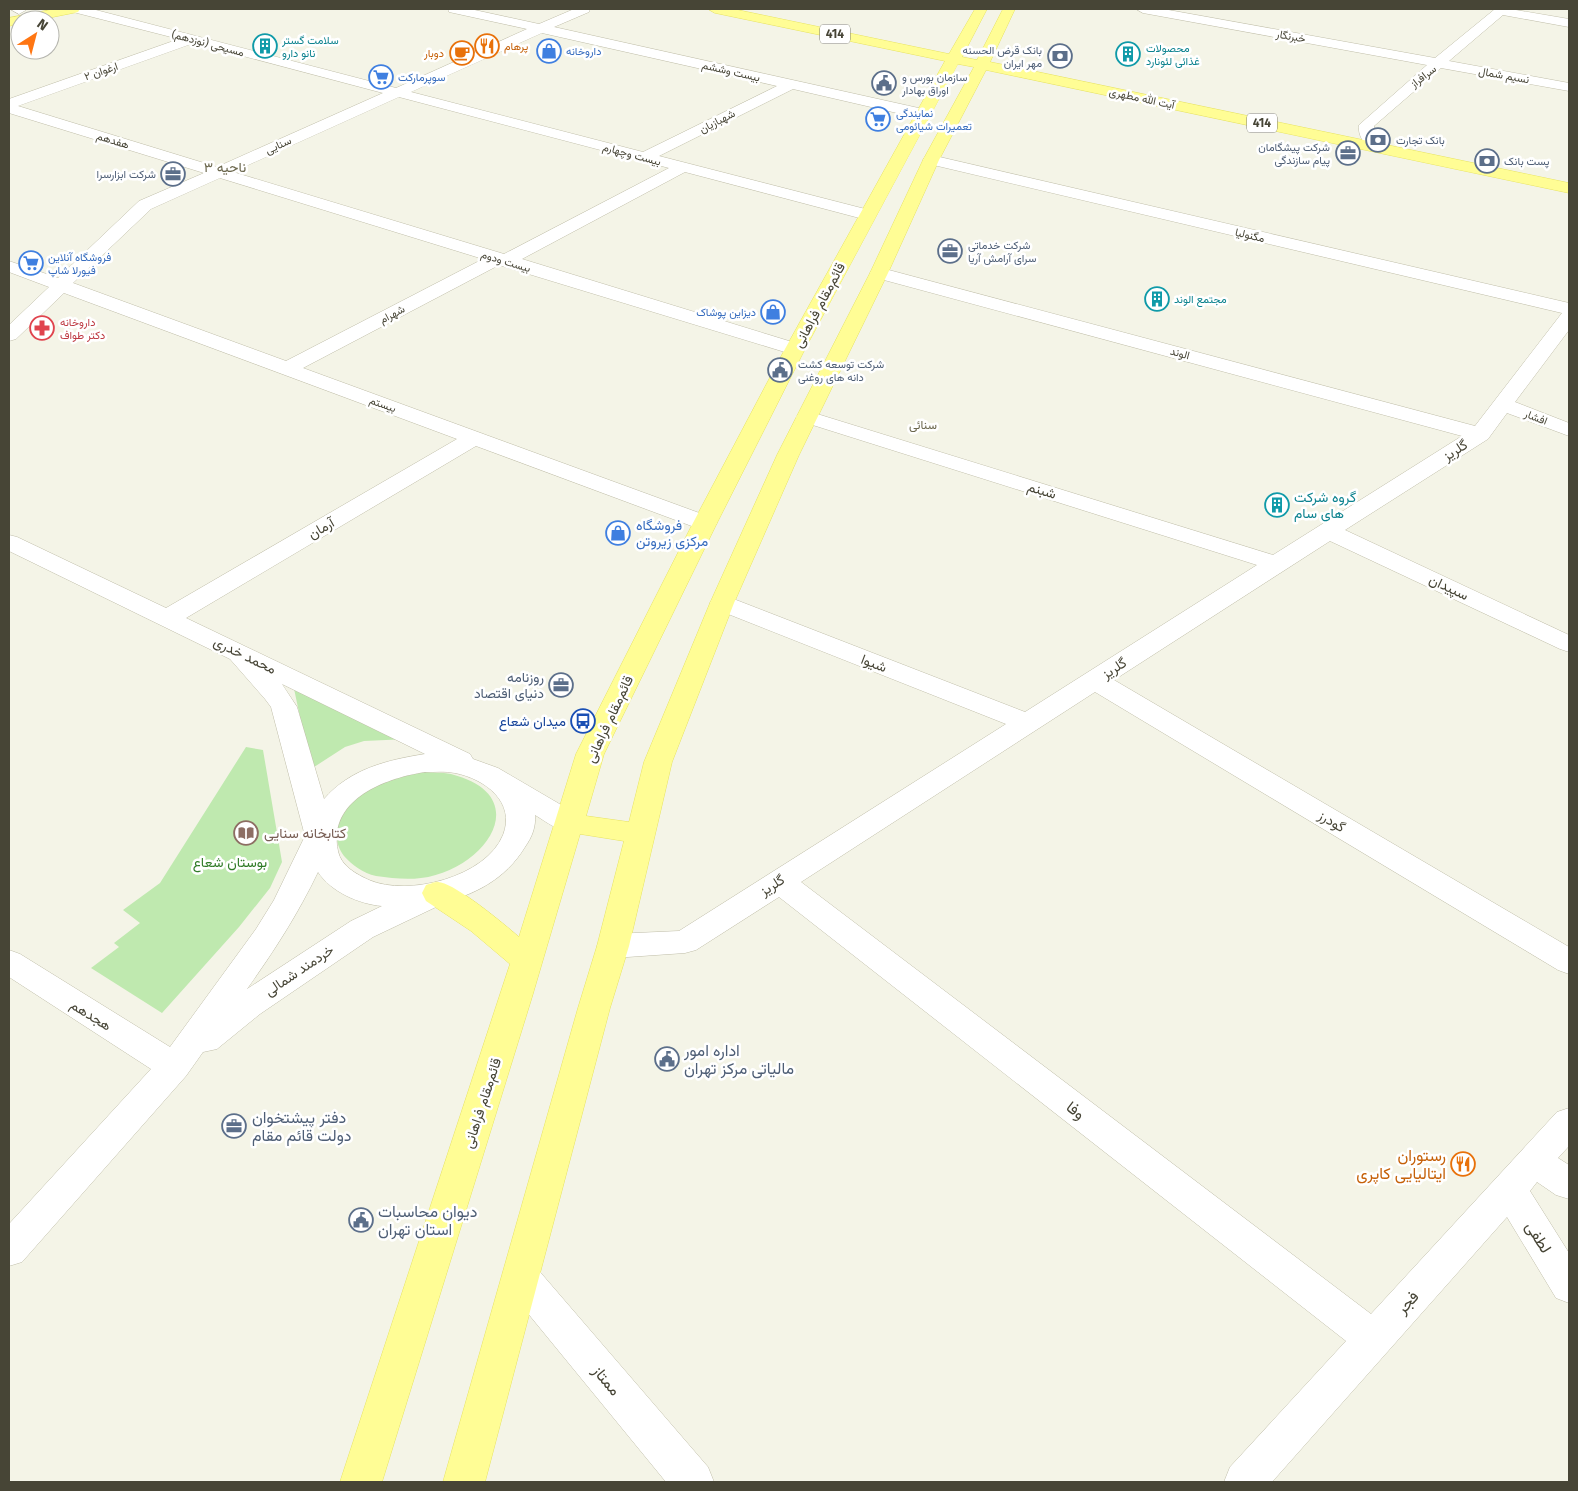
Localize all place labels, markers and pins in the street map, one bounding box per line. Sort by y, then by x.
building icon: سلامت گستر نانو دارو [252,33,278,59]
restaurant icon: پرهام [474,33,500,59]
place label: سلامت گستر نانو دارو [281,34,339,60]
shop icon: داروخانه [536,38,562,64]
cafe icon: دوبار [449,40,475,66]
place label: پرهام [504,40,528,54]
building icon: محصولات غذائی لئونارد [1115,41,1141,67]
place label: محصولات غذائی لئونارد [1146,42,1200,68]
bank icon: بانک قرض الحسنه مهر ایران [1047,43,1073,69]
place label: بانک قرض الحسنه مهر ایران [962,44,1042,70]
place label: داروخانه [566,45,601,58]
place label: دوبار [423,47,444,60]
supermarket icon: سوپرمارکت [368,64,394,90]
public building icon: سازمان بورس و اوراق بهادار [871,70,897,96]
place label: سوپرمارکت [398,71,446,85]
place label: سازمان بورس و اوراق بهادار [901,71,968,97]
supermarket icon: نمایندگی تعمیرات شیائومی [865,106,891,132]
place label: نمایندگی تعمیرات شیائومی [896,107,973,133]
bank icon: بانک تجارت [1365,127,1391,153]
place label: بانک تجارت [1396,134,1445,147]
office icon: شرکت پیشگامان پیام سازندگی [1335,140,1361,166]
place label: شرکت پیشگامان پیام سازندگی [1258,141,1330,168]
bank icon: پست بانک [1474,148,1500,174]
place label: پست بانک [1504,155,1549,169]
office icon: شرکت ابزارسرا [160,161,186,187]
place label: شرکت ابزارسرا [97,168,156,181]
office icon: شرکت خدماتی سرای آرامش آریا [937,238,963,264]
place label: شرکت خدماتی سرای آرامش آریا [968,239,1037,265]
supermarket icon: فروشگاه آنلاین فیورلا شاپ [18,250,44,276]
place label: فروشگاه آنلاین فیورلا شاپ [48,251,111,278]
building icon: مجتمع الوند [1144,286,1170,312]
place label: مجتمع الوند [1174,293,1227,307]
shop icon: دیزاین پوشاک [760,299,786,325]
place label: دیزاین پوشاک [696,306,756,320]
pharmacy icon: داروخانه دکتر طواف [29,315,55,341]
place label: داروخانه دکتر طواف [60,316,105,342]
public building icon: شرکت توسعه کشت دانه های روغنی [767,357,793,383]
place label: شرکت توسعه کشت دانه های روغنی [798,358,884,384]
place label: گروه شرکت های سام [1294,489,1356,522]
building icon: گروه شرکت های سام [1264,492,1290,518]
place label: فروشگاه مرکزى زیروتن [636,517,708,550]
shop icon: فروشگاه مرکزى زیروتن [605,520,631,546]
place label: روزنامه دنیای اقتصاد [474,669,544,702]
office icon: روزنامه دنیای اقتصاد [548,672,574,698]
bus stop icon: میدان شعاع [570,708,596,734]
place label: میدان شعاع [499,713,566,732]
library icon: كتابخانه سنایی [233,820,259,846]
place label: كتابخانه سنایی [264,825,346,842]
place label: اداره امور مالیاتی مرکز تهران [683,1041,794,1079]
public building icon: اداره امور مالیاتی مرکز تهران [654,1046,680,1072]
place label: دفتر پیشتخوان دولت قائم مقام [252,1108,351,1146]
office icon: دفتر پیشتخوان دولت قائم مقام [221,1113,247,1139]
place label: رستوران ایتالیایی کاپری [1356,1146,1446,1185]
restaurant icon: رستوران ایتالیایی کاپری [1450,1151,1476,1177]
place label: دیوان محاسبات استان تهران [378,1202,477,1240]
public building icon: دیوان محاسبات استان تهران [348,1207,374,1233]

